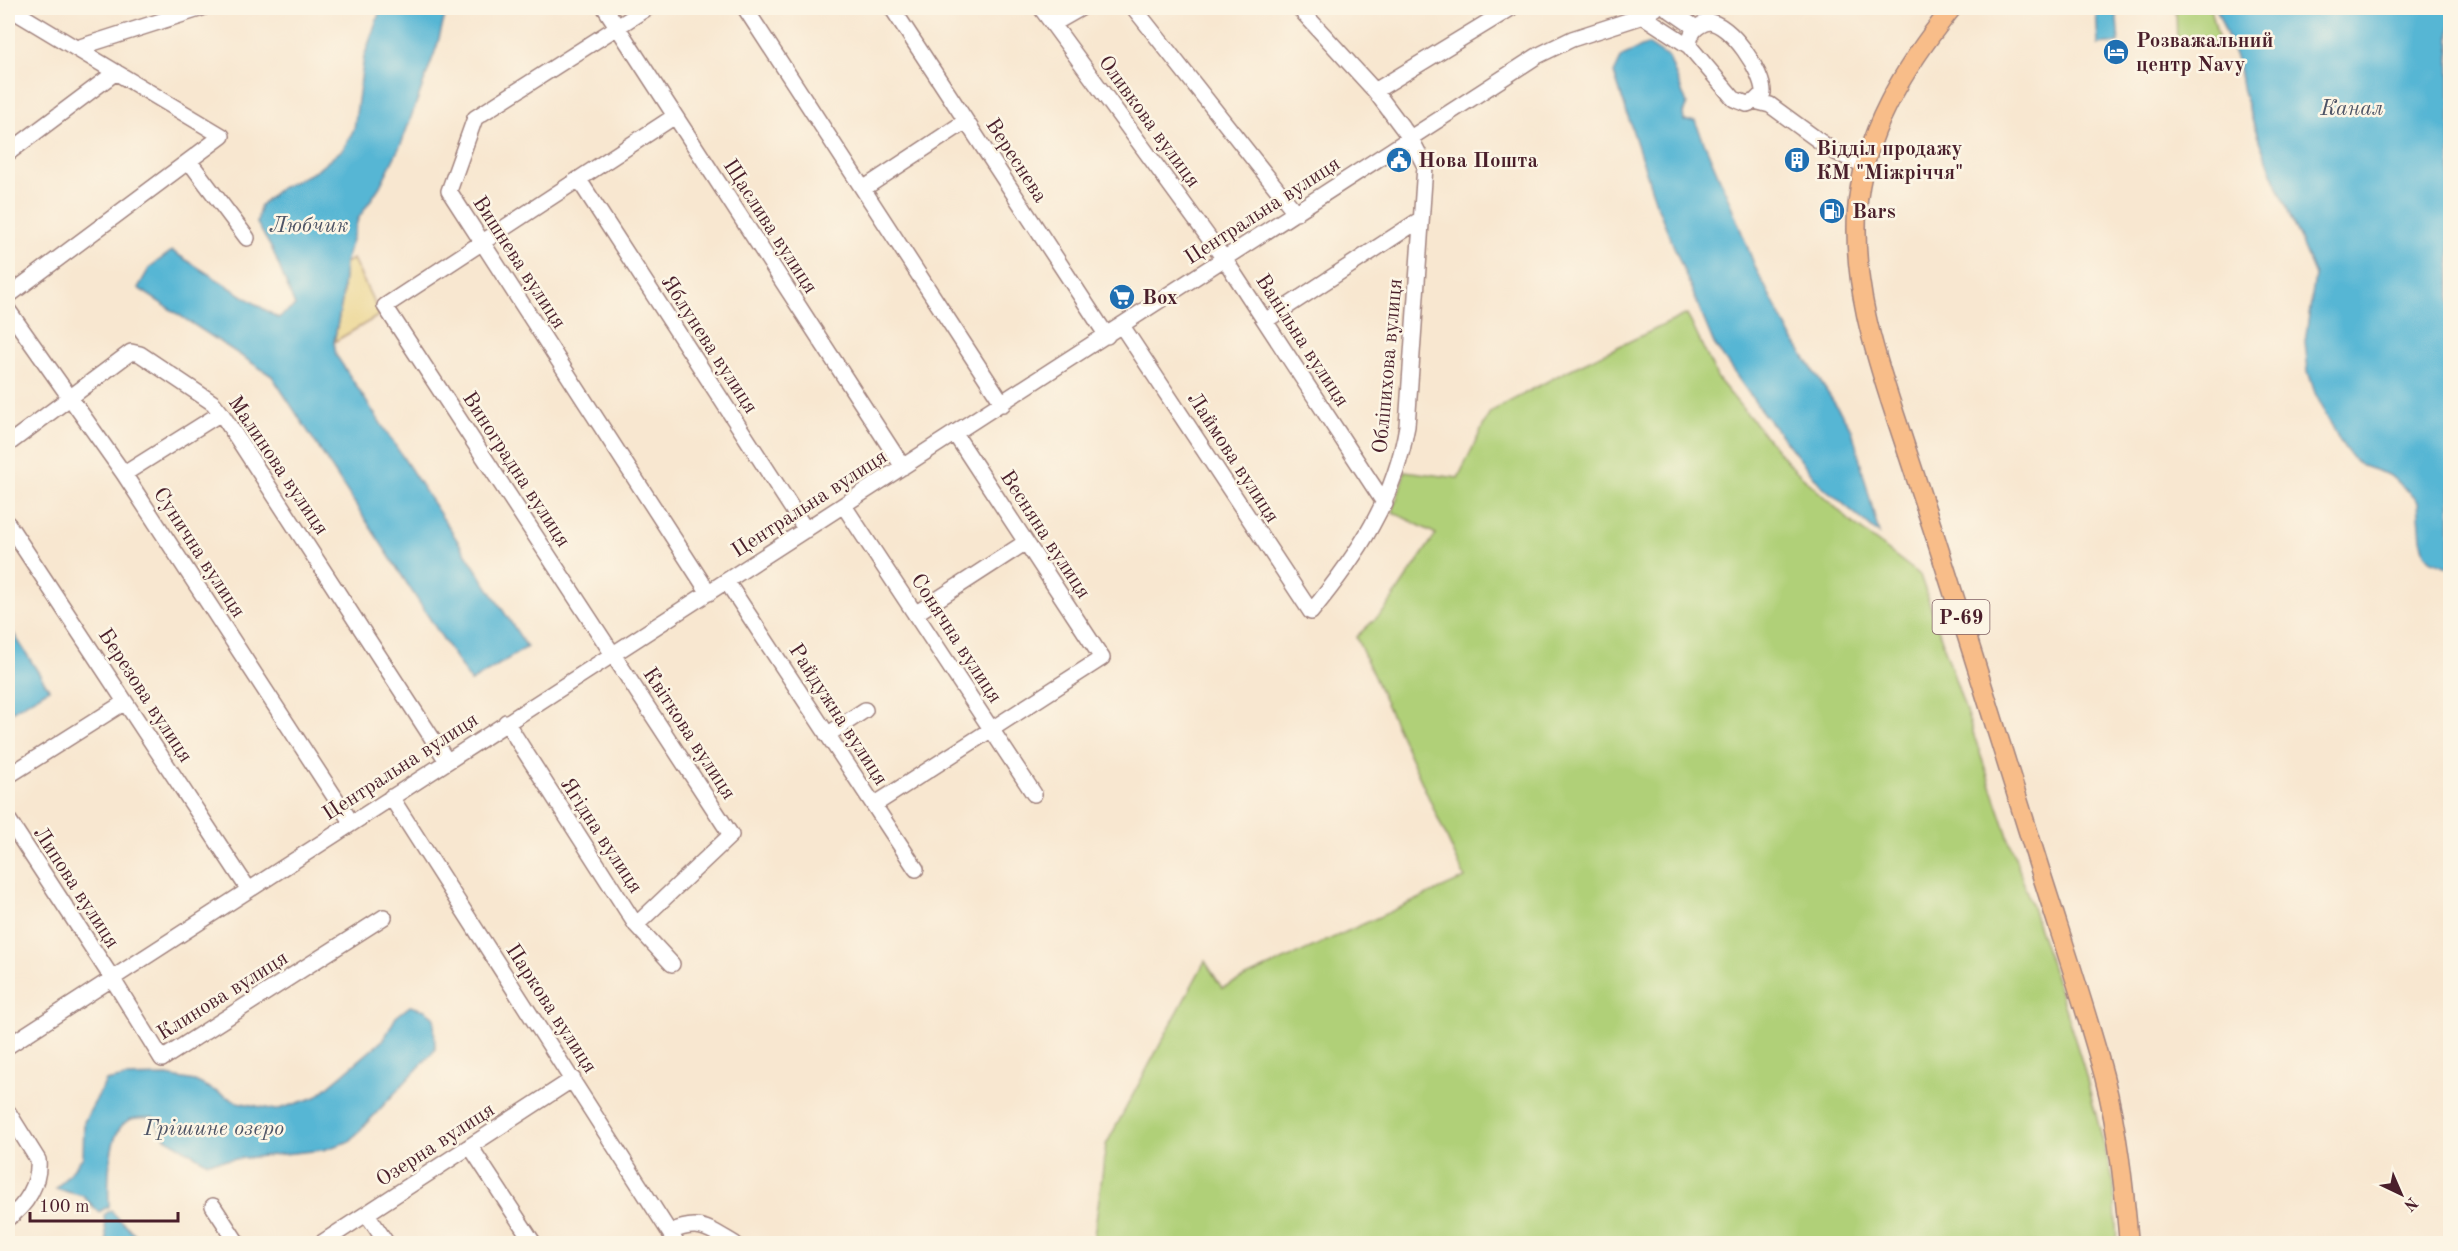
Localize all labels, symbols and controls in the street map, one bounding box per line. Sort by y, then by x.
place label: Розважальний центр Navy [2136,31,2274,76]
hotel icon: Розважальний центр Navy [2101,37,2131,67]
street label: Оливкова вулиця [1094,52,1204,192]
water label: Канал [2319,98,2384,120]
street label: Вереснева [981,115,1051,207]
place label: Відділ продажу КМ "Міжріччя" [1816,139,1963,184]
public building icon: Нова Пошта [1384,145,1414,175]
building icon: Відділ продажу КМ "Міжріччя" [1782,145,1812,175]
place label: Нова Пошта [1418,151,1539,172]
street label: Центральна вулиця [1181,153,1344,269]
street label: Щаслива вулиця [719,156,821,298]
street label: Вишнева вулиця [468,193,569,333]
fuel station icon: Bars [1817,196,1847,226]
place label: Bars [1852,202,1896,223]
water label: Любчик [269,215,349,237]
street label: Ванільна вулиця [1251,271,1352,411]
street label: Яблунева вулиця [656,272,761,418]
street label: Обліпихова вулиця [1370,278,1407,455]
supermarket icon: Box [1107,282,1137,312]
place label: Box [1142,288,1178,309]
street label: Виноградна вулиця [458,388,574,551]
street label: Лаймова вулиця [1183,389,1283,527]
street label: Малинова вулиця [224,393,332,539]
street label: Центральна вулиця [728,446,891,562]
street label: Весняна вулиця [996,467,1094,603]
street label: Сунична вулиця [149,484,249,622]
street label: Сонячна вулиця [906,570,1005,707]
road number: Р-69 [1932,600,1990,634]
street label: Березова вулиця [94,625,196,767]
street label: Райдужна вулиця [784,640,891,789]
street label: Квіткова вулиця [638,664,739,804]
street label: Центральна вулиця [319,709,482,825]
street label: Ягідна вулиця [556,774,646,897]
street label: Липова вулиця [29,823,123,952]
street label: Паркова вулиця [501,940,600,1077]
street label: Клинова вулиця [154,948,292,1045]
street label: Озерна вулиця [373,1099,499,1191]
water label: Грішине озеро [143,1118,284,1140]
north arrow [2371,1164,2431,1224]
scale bar [30,1185,178,1223]
text: N [2400,1193,2420,1214]
text: 100 m [39,1198,90,1216]

